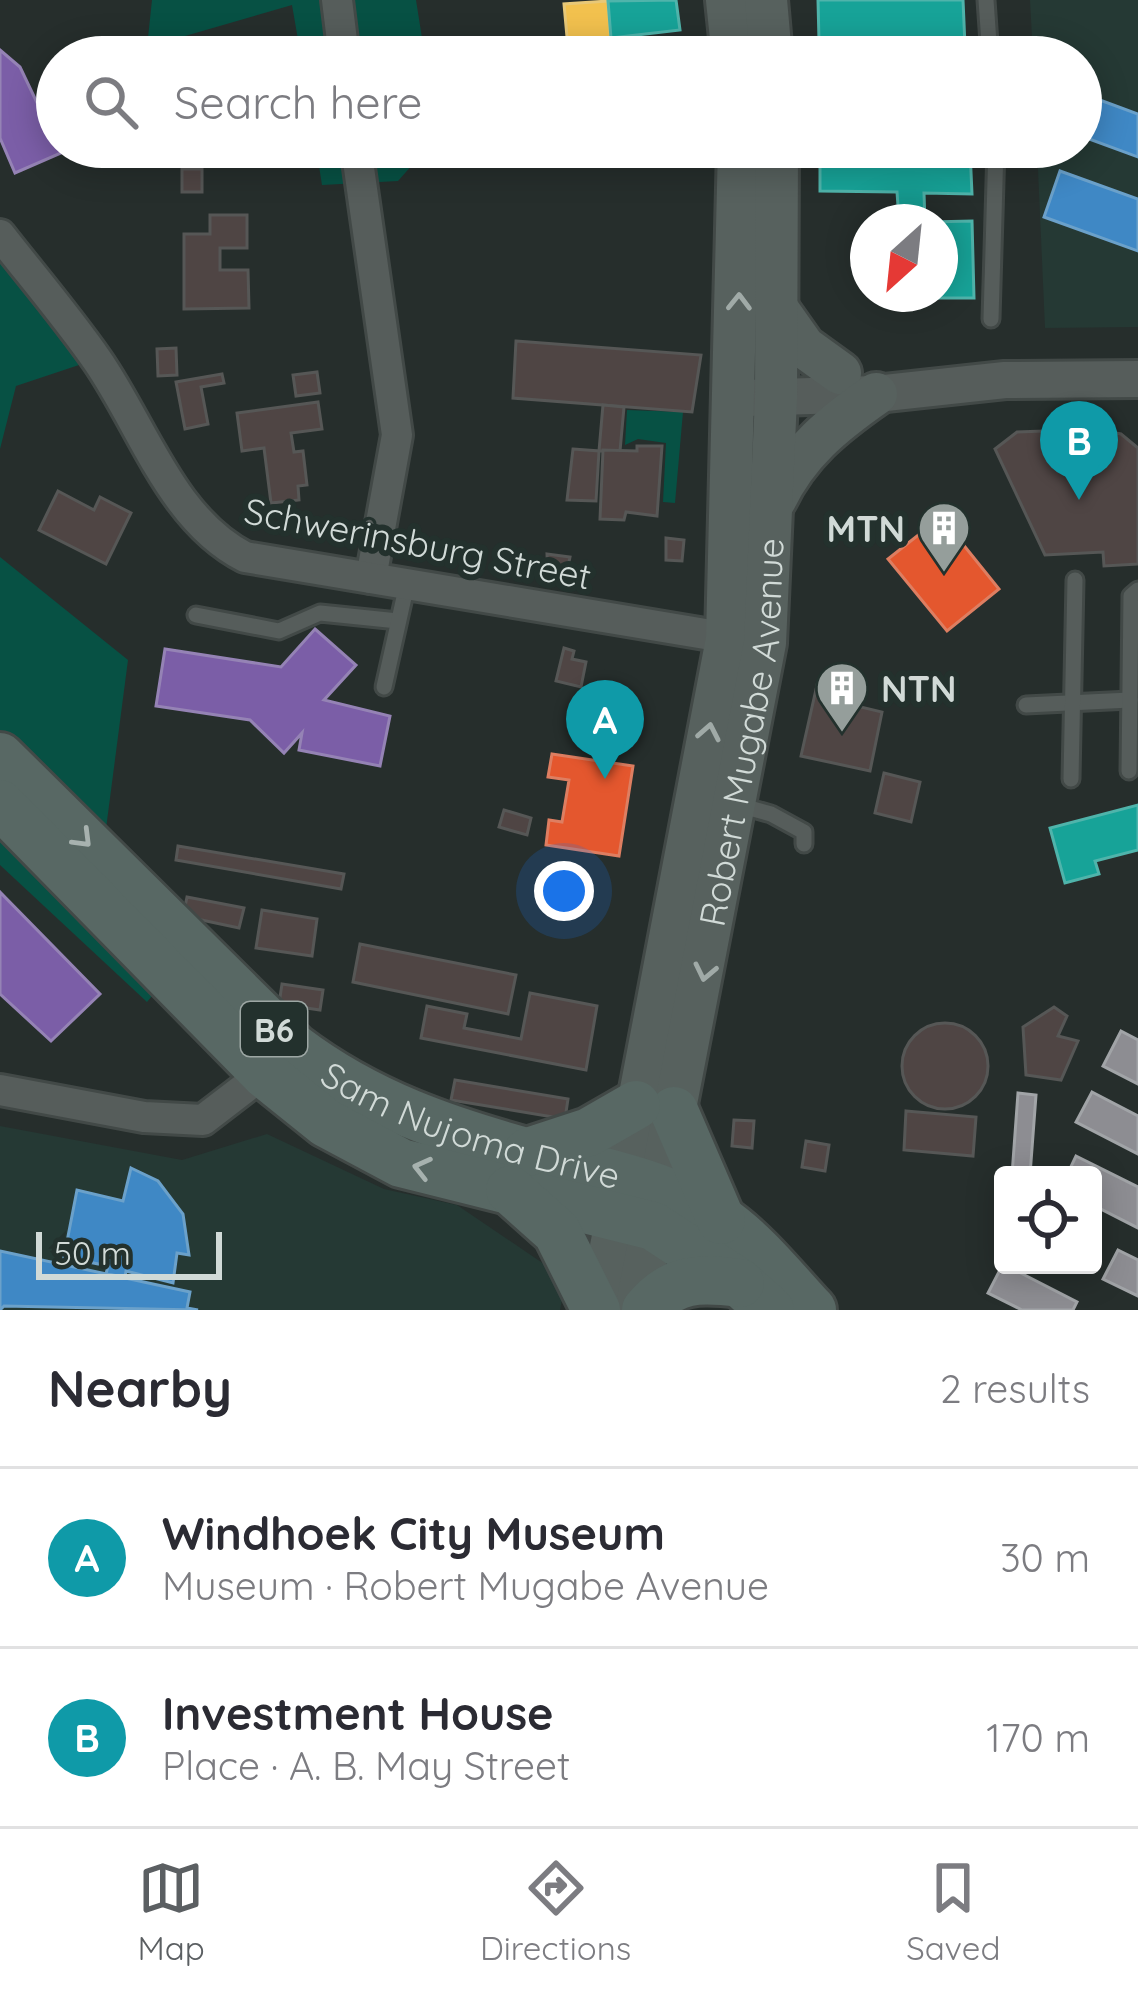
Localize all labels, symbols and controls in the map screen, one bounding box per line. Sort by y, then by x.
search box [36,36,1102,168]
icon: search [78,69,144,135]
text: Search here [174,74,422,130]
north arrow [850,204,958,312]
one-way arrow [726,292,752,311]
pin: B [1040,401,1118,500]
street label: Schwerinsburg Street [241,487,595,599]
building icon: MTN [916,500,972,574]
place label: MTN [827,506,905,551]
street label: Robert Mugabe Avenue [688,537,792,930]
building icon: NTN [814,660,870,734]
place label: NTN [881,666,956,711]
pin: A [566,680,644,779]
one-way arrow [695,723,721,743]
one-way arrow [69,825,91,847]
your location [534,861,594,921]
one-way arrow [693,962,718,982]
road number: B6 [241,1002,307,1056]
street label: Sam Nujoma Drive [314,1051,625,1198]
one-way arrow [413,1157,433,1182]
map controls [994,1166,1102,1274]
button: locate [994,1166,1102,1274]
scale bar [36,1226,222,1279]
text: 50 m [54,1232,131,1273]
text: Nearby [48,1356,232,1420]
text: 2 results [940,1364,1090,1413]
text: Windhoek City Museum [162,1505,665,1561]
text: A [75,1533,99,1582]
text: 30 m [1000,1533,1090,1582]
text: Museum · Robert Mugabe Avenue [162,1561,769,1610]
text: Investment House [162,1685,554,1741]
text: B [74,1713,100,1762]
text: 170 m [986,1713,1090,1762]
text: Place · A. B. May Street [162,1741,570,1790]
tab: Map [138,1855,205,1968]
tab: Directions [480,1855,631,1968]
tab: Saved [906,1855,1000,1968]

